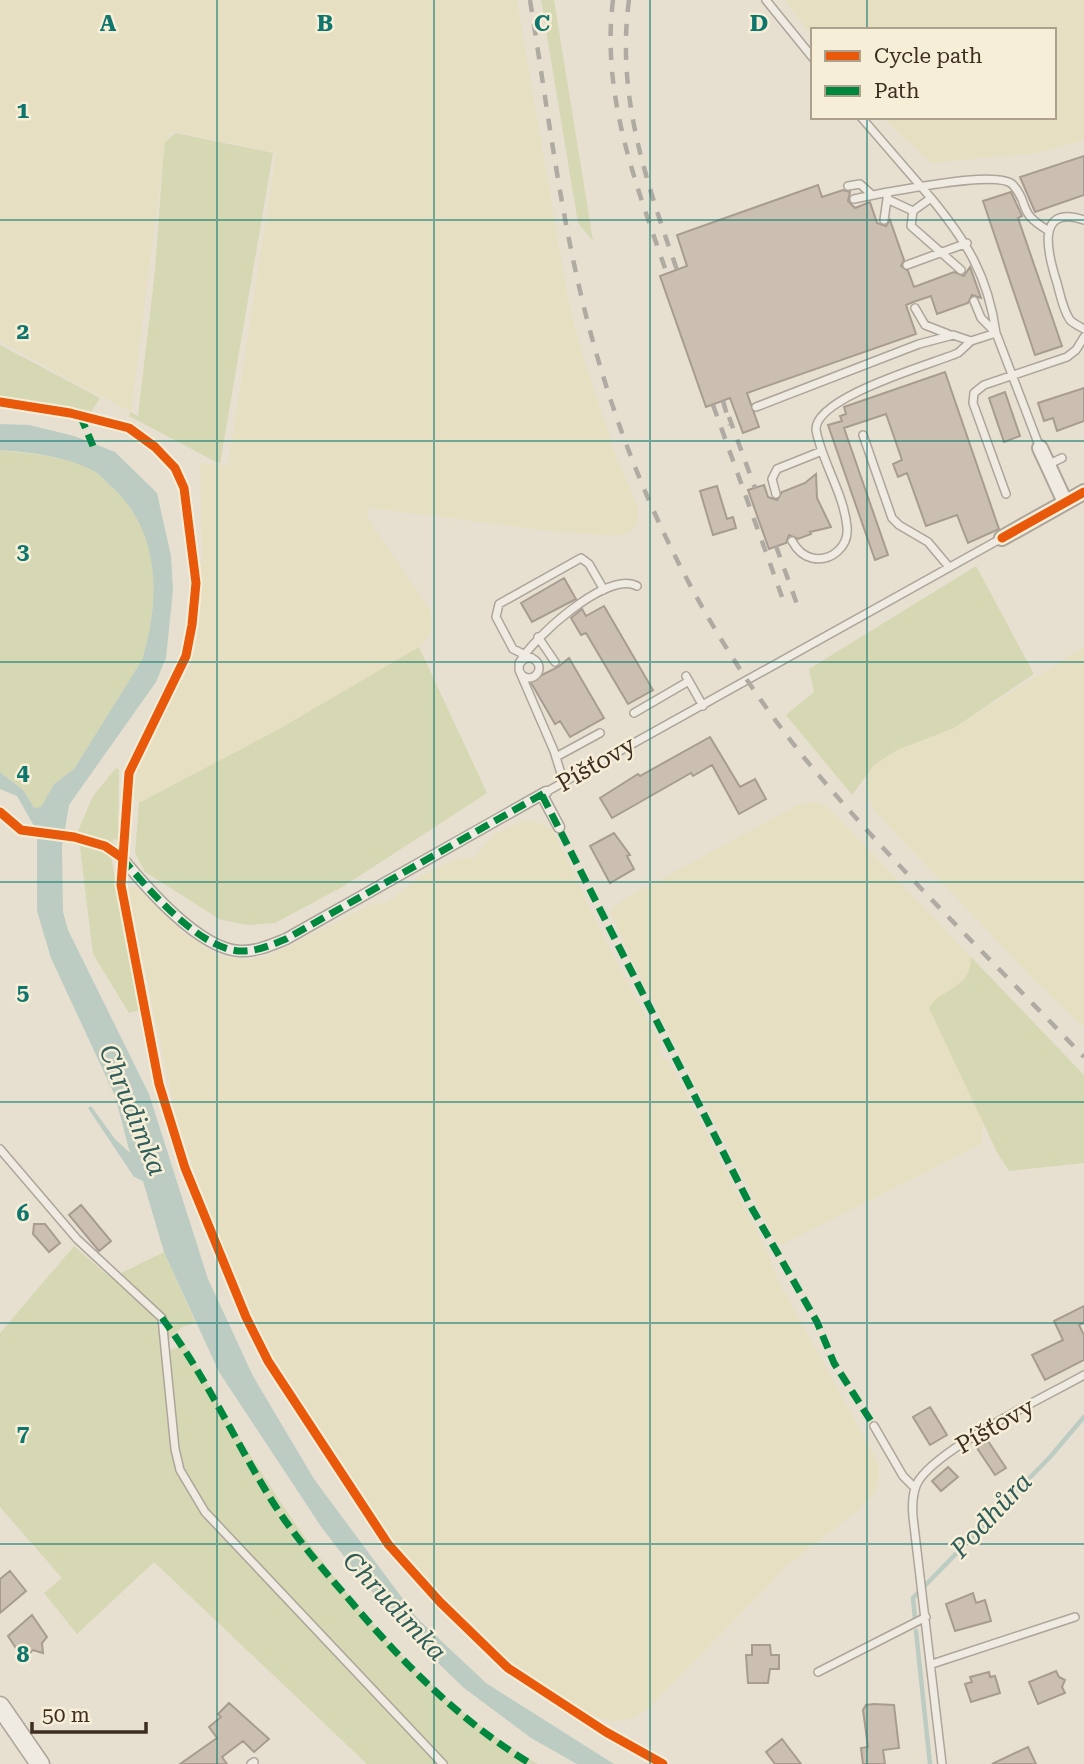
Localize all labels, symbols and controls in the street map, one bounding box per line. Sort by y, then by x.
text: A [100,10,117,37]
text: B [317,10,333,37]
text: C [534,10,550,37]
text: D [750,10,768,37]
legend [811,28,1056,119]
text: Cycle path [874,44,983,68]
text: Path [874,79,920,103]
text: 1 [17,97,30,124]
text: 2 [17,318,29,345]
text: 3 [17,538,30,565]
street label: Píšťovy [552,730,641,798]
text: 4 [17,759,30,786]
text: 5 [17,979,30,1006]
water label: Chrudimka [93,1040,173,1180]
text: 6 [17,1200,30,1227]
street label: Píšťovy [951,1392,1040,1460]
text: 7 [17,1420,30,1447]
water label: Podhůra [943,1466,1038,1564]
water label: Chrudimka [337,1545,453,1667]
text: 8 [17,1641,30,1668]
scale bar [32,1690,145,1734]
text: 50 m [42,1703,90,1727]

